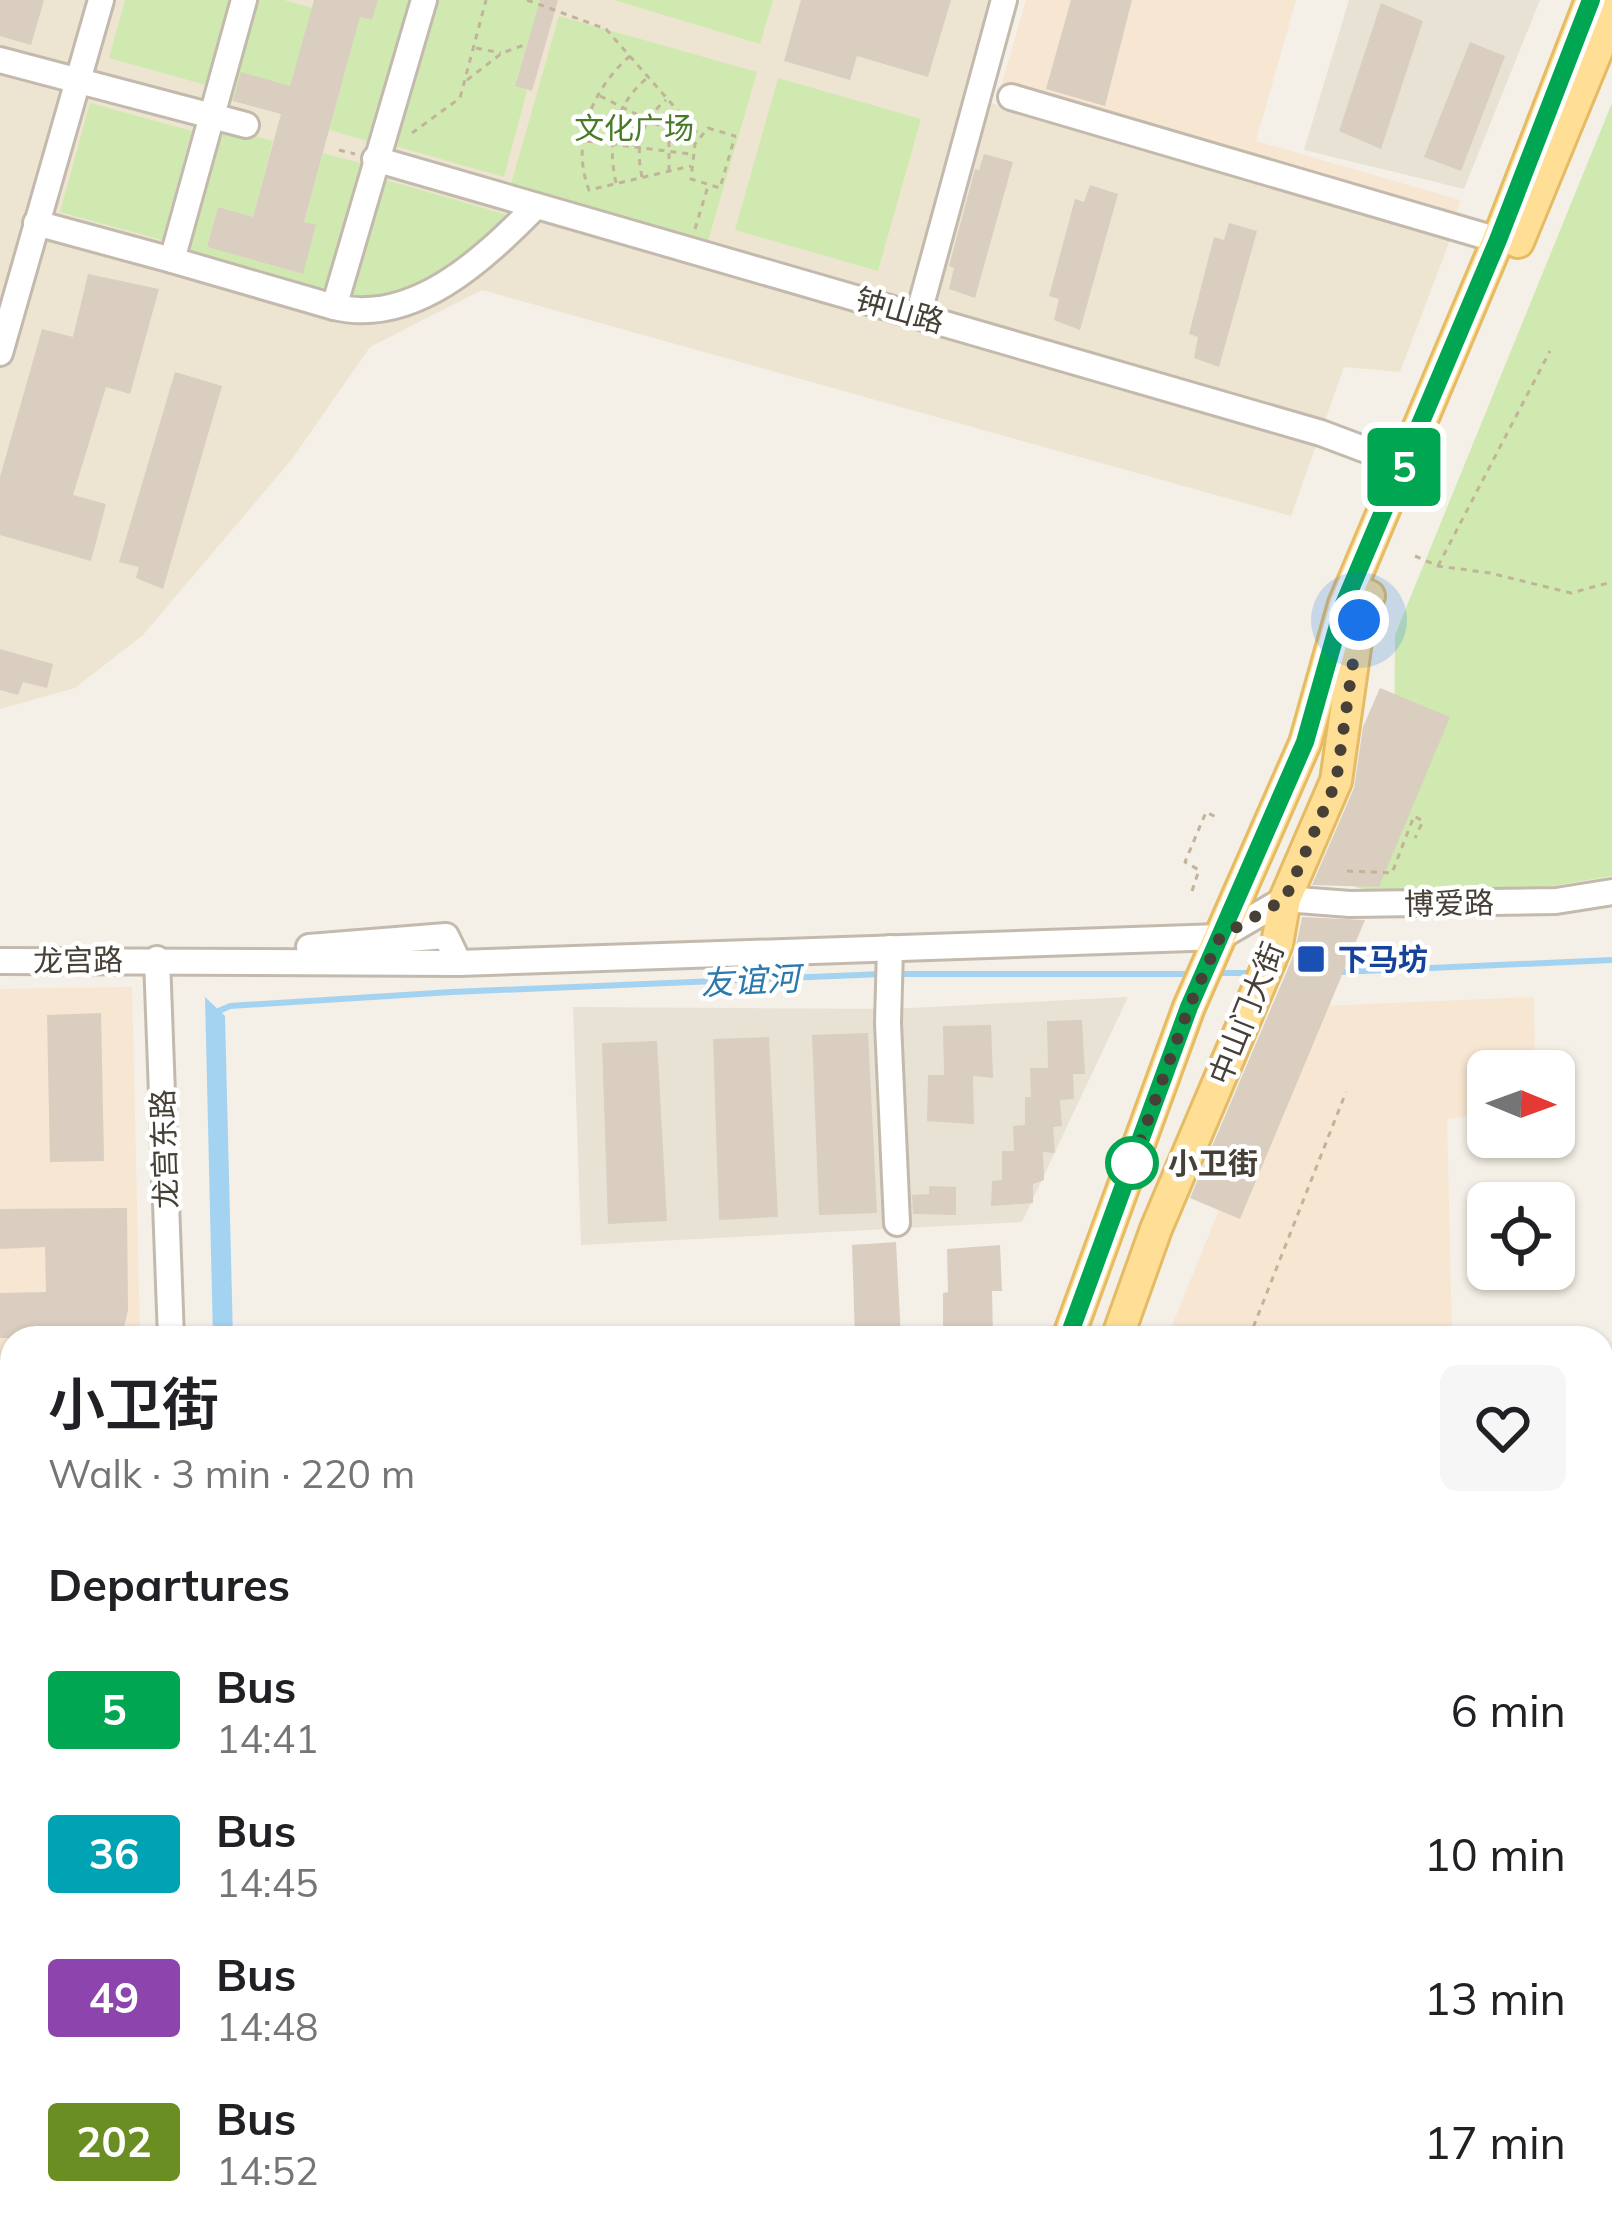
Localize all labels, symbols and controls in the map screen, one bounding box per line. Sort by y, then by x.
park label: 文化广场 [574,109,694,147]
street label: 钟山路 [852,279,948,341]
line badge: 5 [1365,428,1443,506]
text: 5 [1391,440,1417,493]
your location [1329,590,1389,650]
street label: 博爱路 [1404,883,1494,923]
street label: 中山门大街 [1200,936,1292,1090]
street label: 龙宫路 [33,940,123,980]
place label: 下马坊 [1338,940,1428,978]
marker: 下马坊 [1295,943,1327,975]
water label: 友谊河 [699,957,806,1003]
north arrow [1467,1050,1575,1158]
map controls [1467,1050,1575,1290]
street label: 龙宫东路 [143,1088,185,1210]
marker: 小卫街 [1107,1138,1157,1188]
place label: 小卫街 [1168,1144,1258,1182]
button: locate [1467,1182,1575,1290]
button: heart [1440,1365,1566,1491]
text: 小卫街 [48,1368,219,1439]
text: Walk · 3 min · 220 m [48,1449,415,1498]
text: Departures [48,1556,290,1612]
text: Bus [216,1658,296,1714]
text: 6 min [1451,1682,1566,1738]
text: 5 [101,1683,127,1736]
text: 14:41 [216,1714,319,1763]
text: Bus [216,1802,296,1858]
text: 10 min [1424,1826,1566,1882]
text: 36 [89,1827,139,1880]
text: 14:45 [216,1858,319,1907]
text: Bus [216,1946,296,2002]
text: 13 min [1424,1970,1566,2026]
text: 49 [89,1971,139,2024]
text: 14:48 [216,2002,319,2051]
text: Bus [216,2090,296,2146]
text: 17 min [1424,2114,1566,2170]
text: 202 [76,2115,152,2168]
text: 14:52 [216,2146,319,2195]

